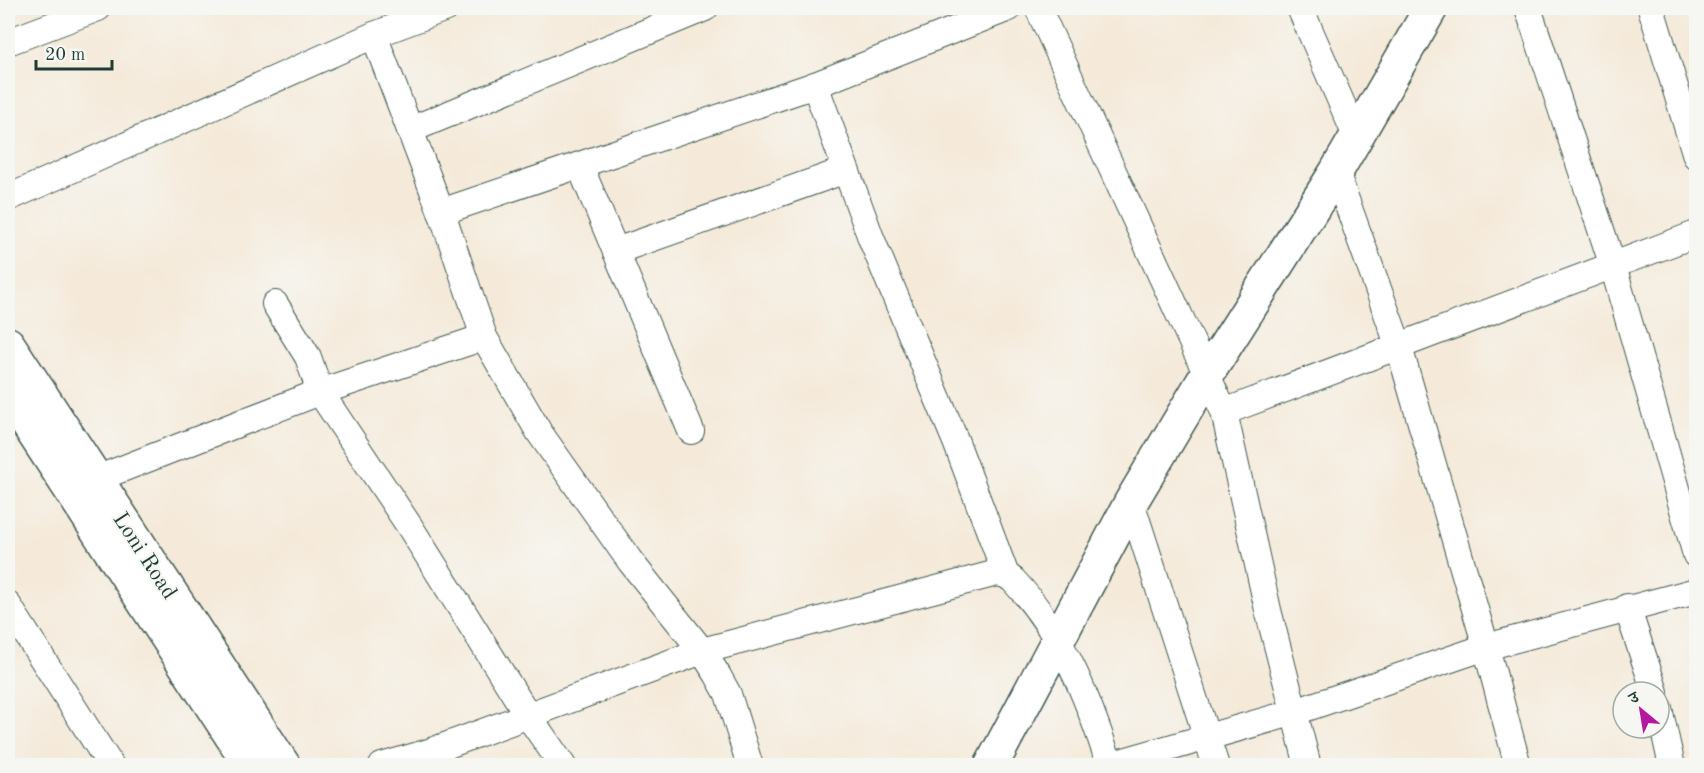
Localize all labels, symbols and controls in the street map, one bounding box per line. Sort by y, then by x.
scale bar [36,33,112,71]
text: 20 m [45,46,85,64]
street label: Loni Road [108,509,180,603]
north arrow [1611,680,1671,740]
text: उ [1626,689,1644,708]

